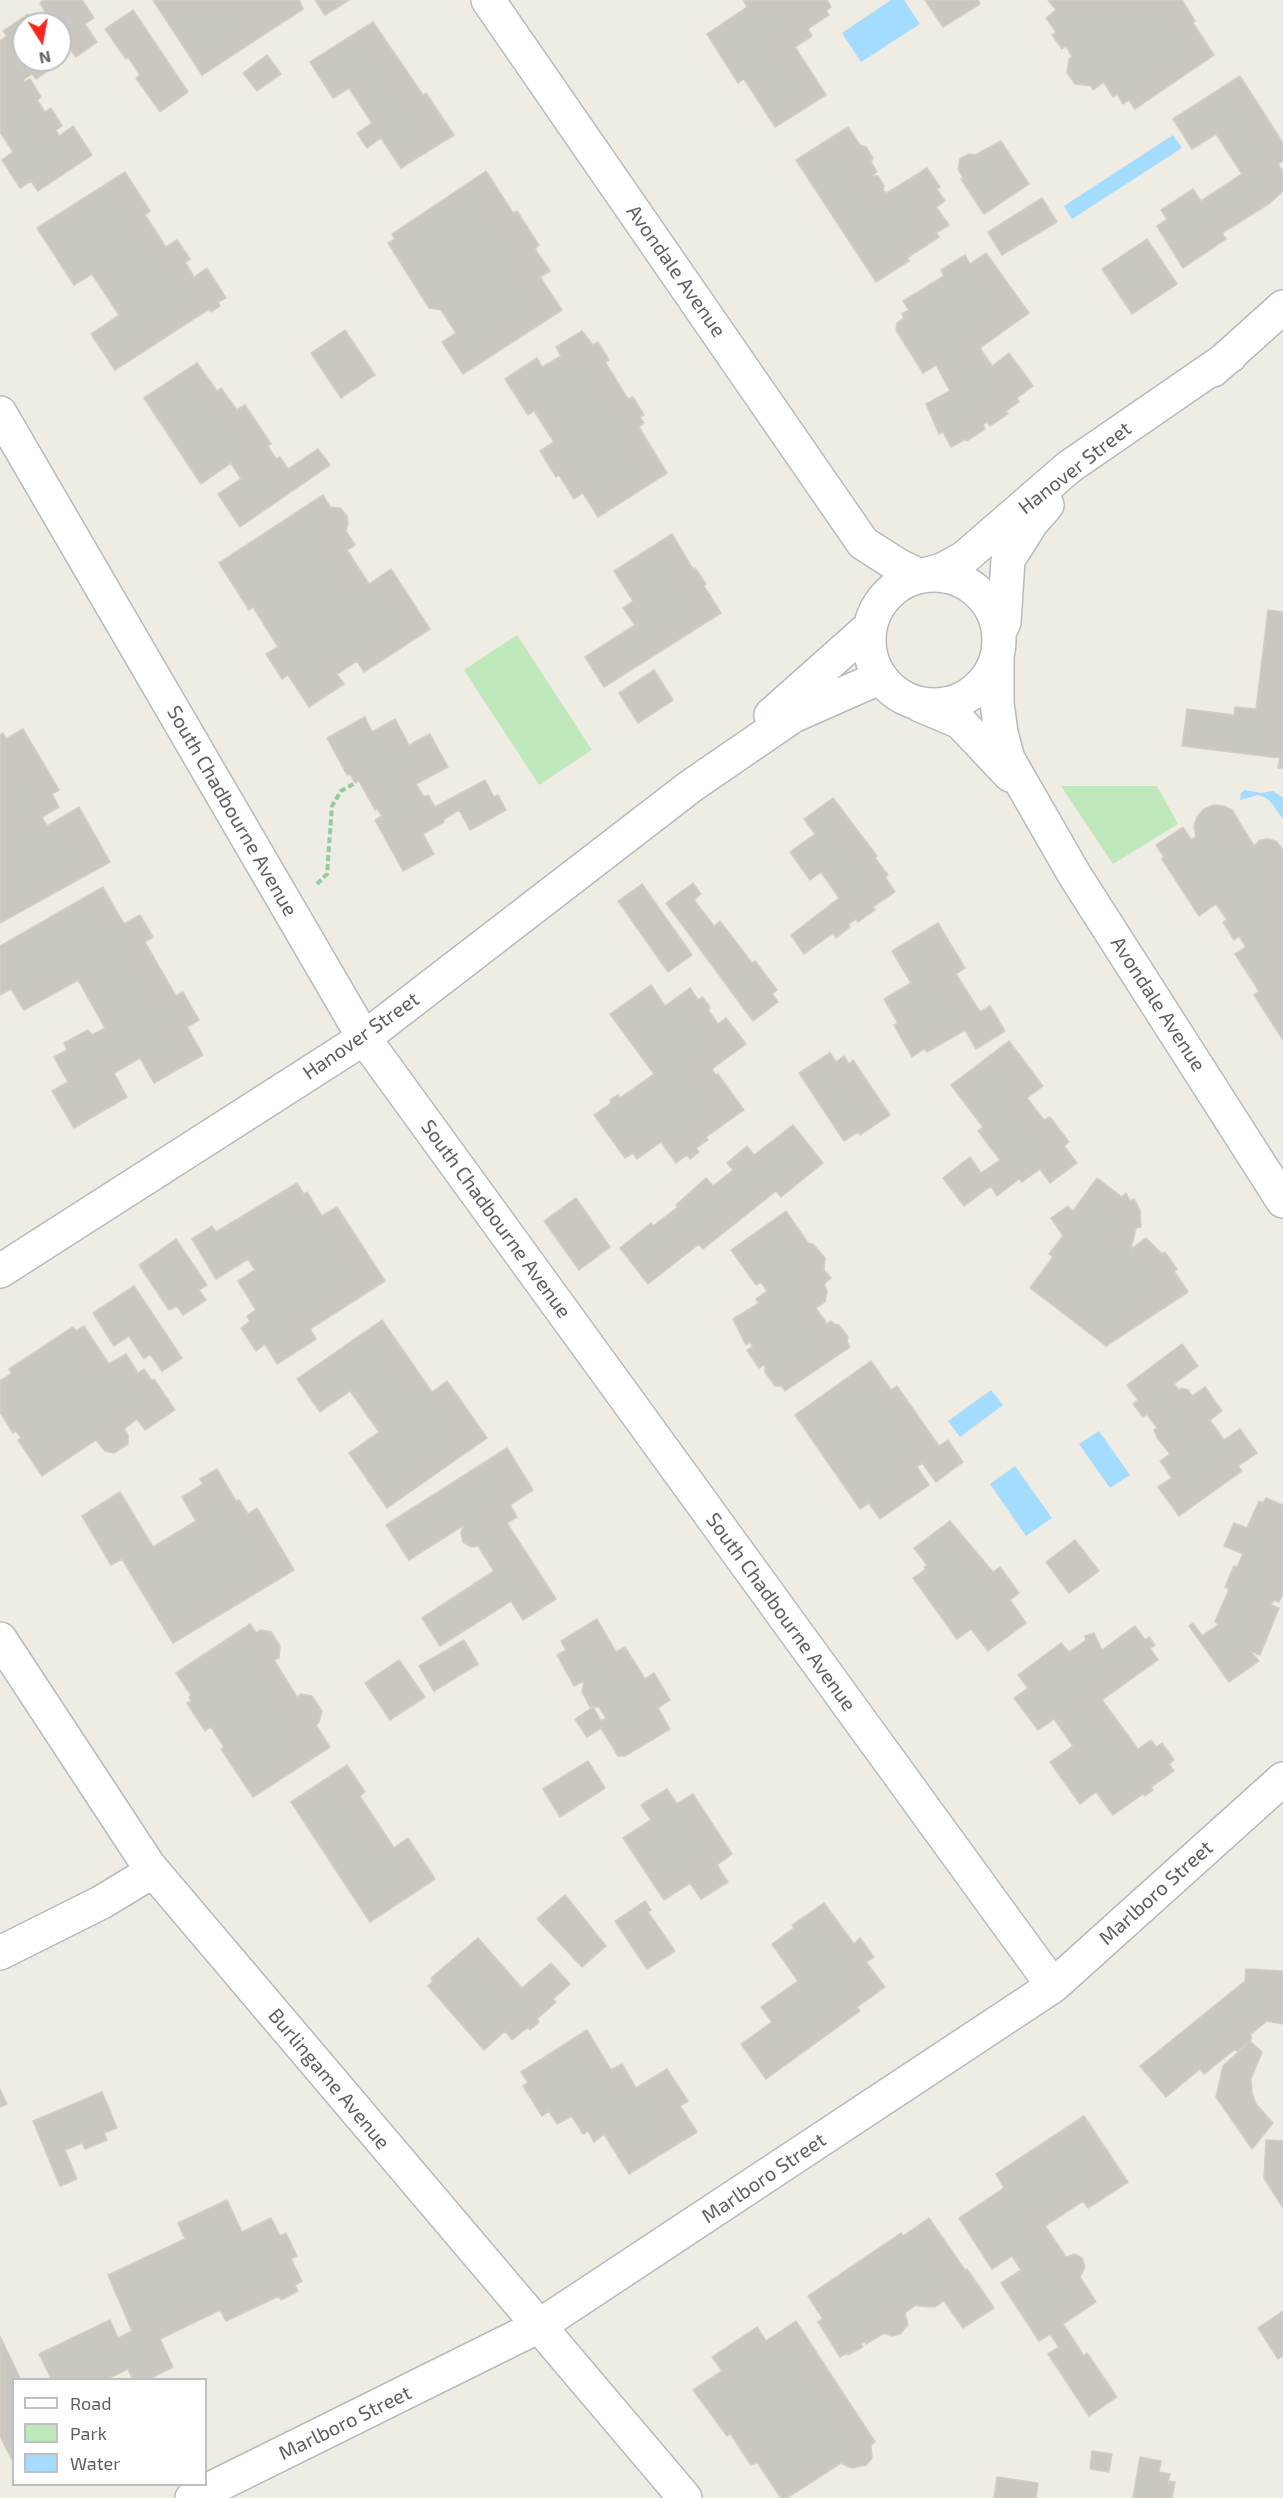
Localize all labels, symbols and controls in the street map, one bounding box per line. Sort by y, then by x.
north arrow [12,12,72,72]
text: N [38,48,53,69]
street label: Avondale Avenue [621,200,731,342]
street label: Hanover Street [1014,417,1136,519]
street label: South Chadbourne Avenue [162,701,302,921]
street label: Avondale Avenue [1105,932,1211,1076]
street label: Hanover Street [298,987,424,1085]
street label: South Chadbourne Avenue [416,1115,576,1323]
street label: South Chadbourne Avenue [701,1508,861,1716]
street label: Marlboro Street [1094,1836,1218,1950]
street label: Burlingame Avenue [263,2004,395,2154]
street label: Marlboro Street [697,2128,831,2228]
legend [12,2378,207,2486]
street label: Marlboro Street [275,2381,415,2465]
text: Road [70,2392,111,2414]
text: Park [70,2422,107,2444]
text: Water [70,2452,120,2474]

